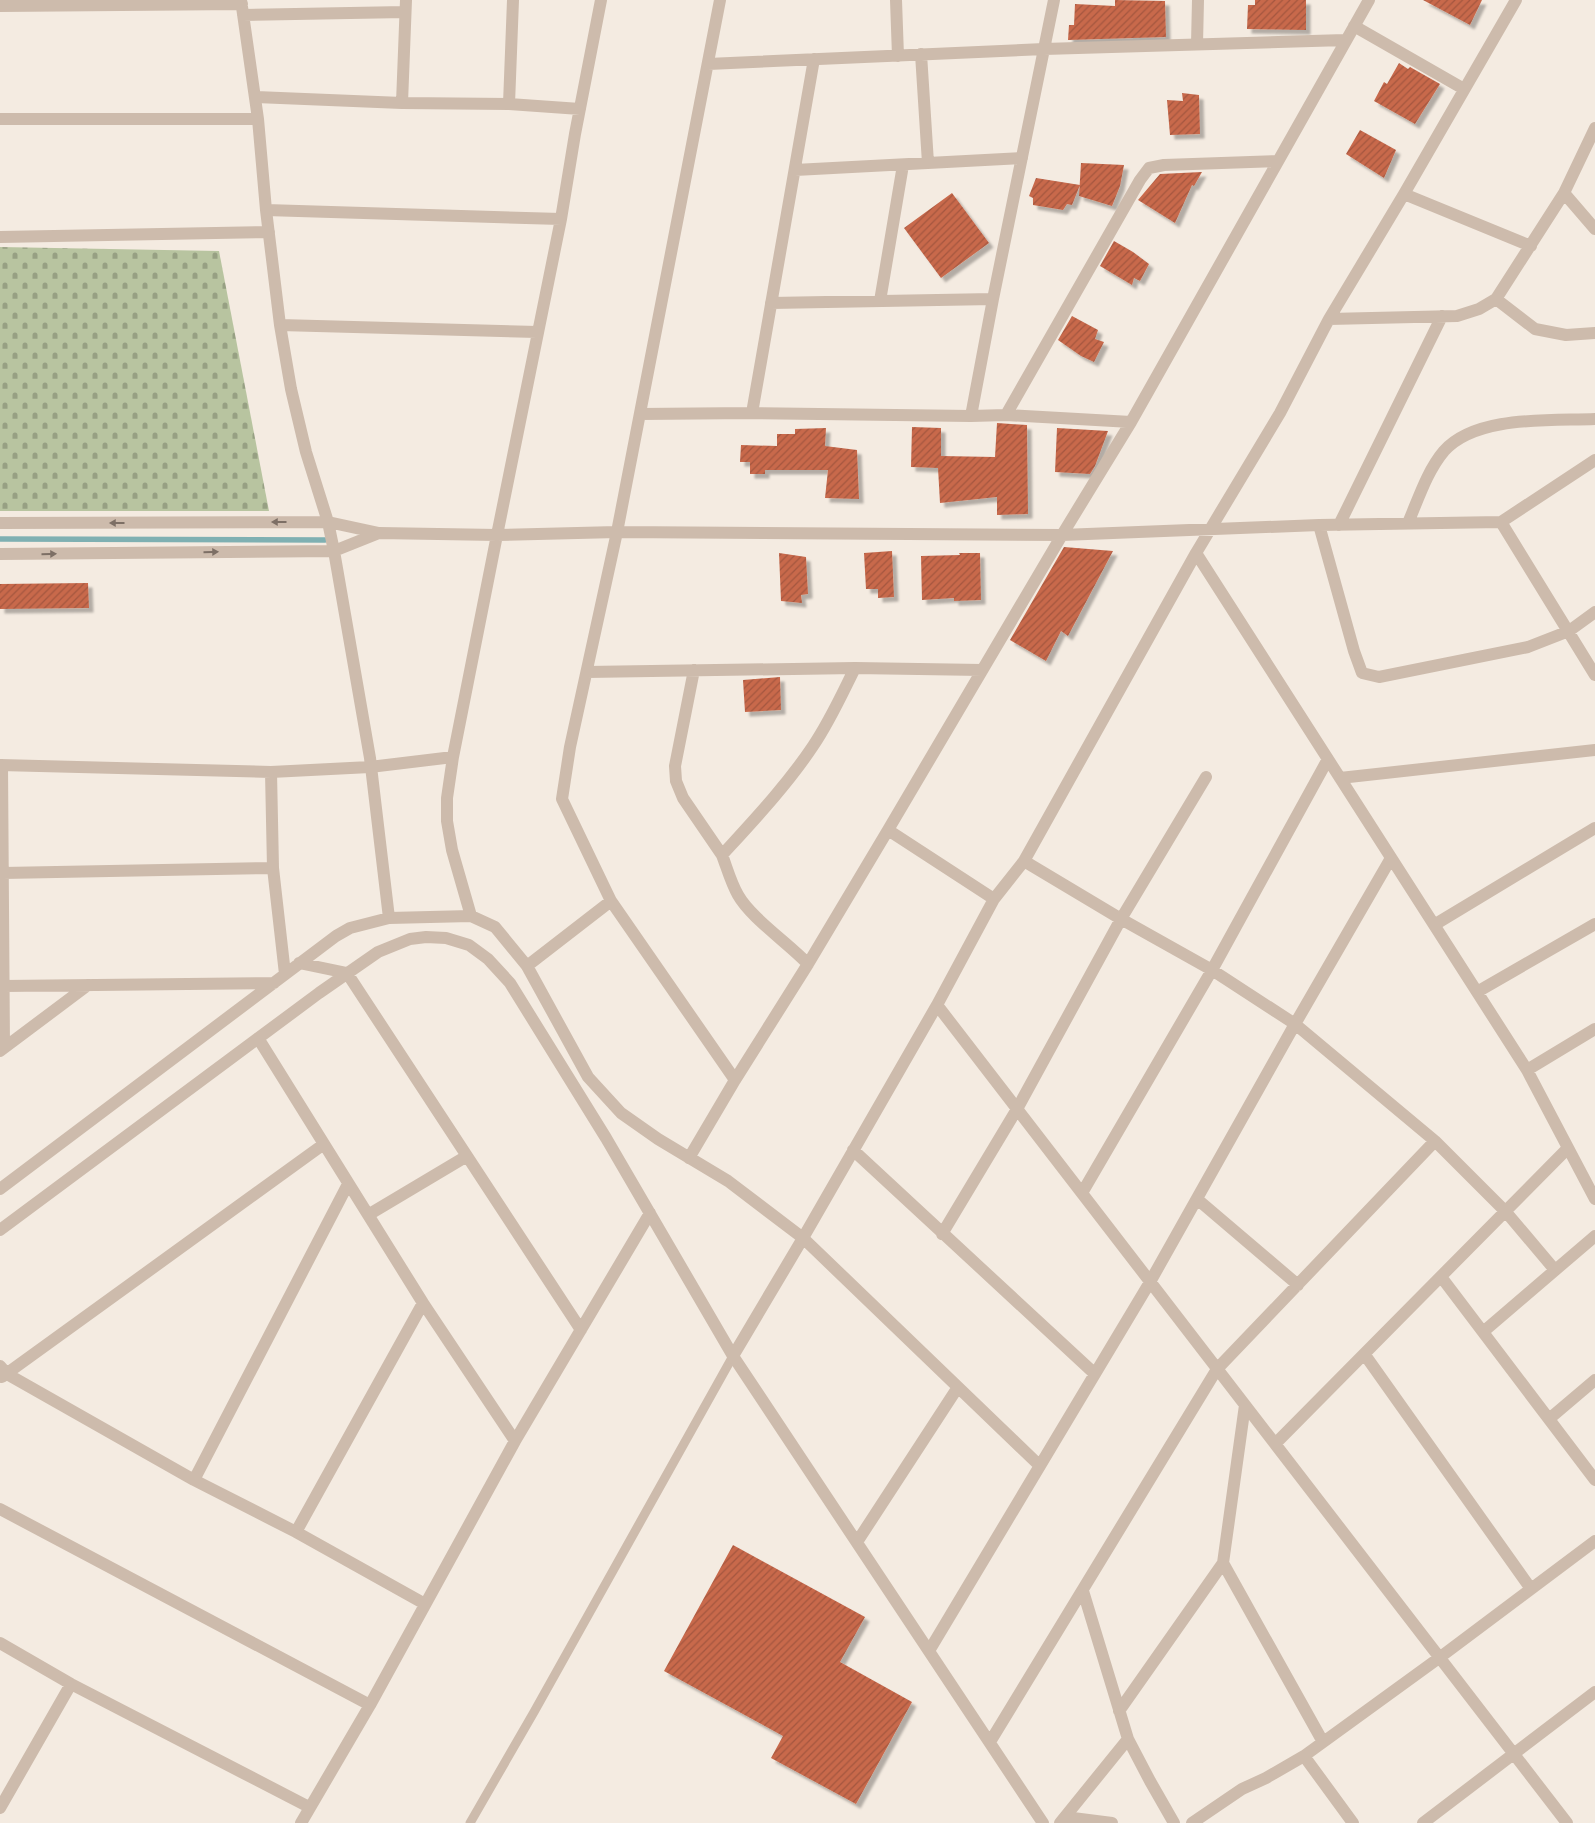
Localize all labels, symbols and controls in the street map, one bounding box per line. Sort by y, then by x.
one-way arrow [271,518,287,526]
one-way arrow [108,519,124,527]
one-way arrow [203,548,219,556]
one-way arrow [41,550,57,558]

